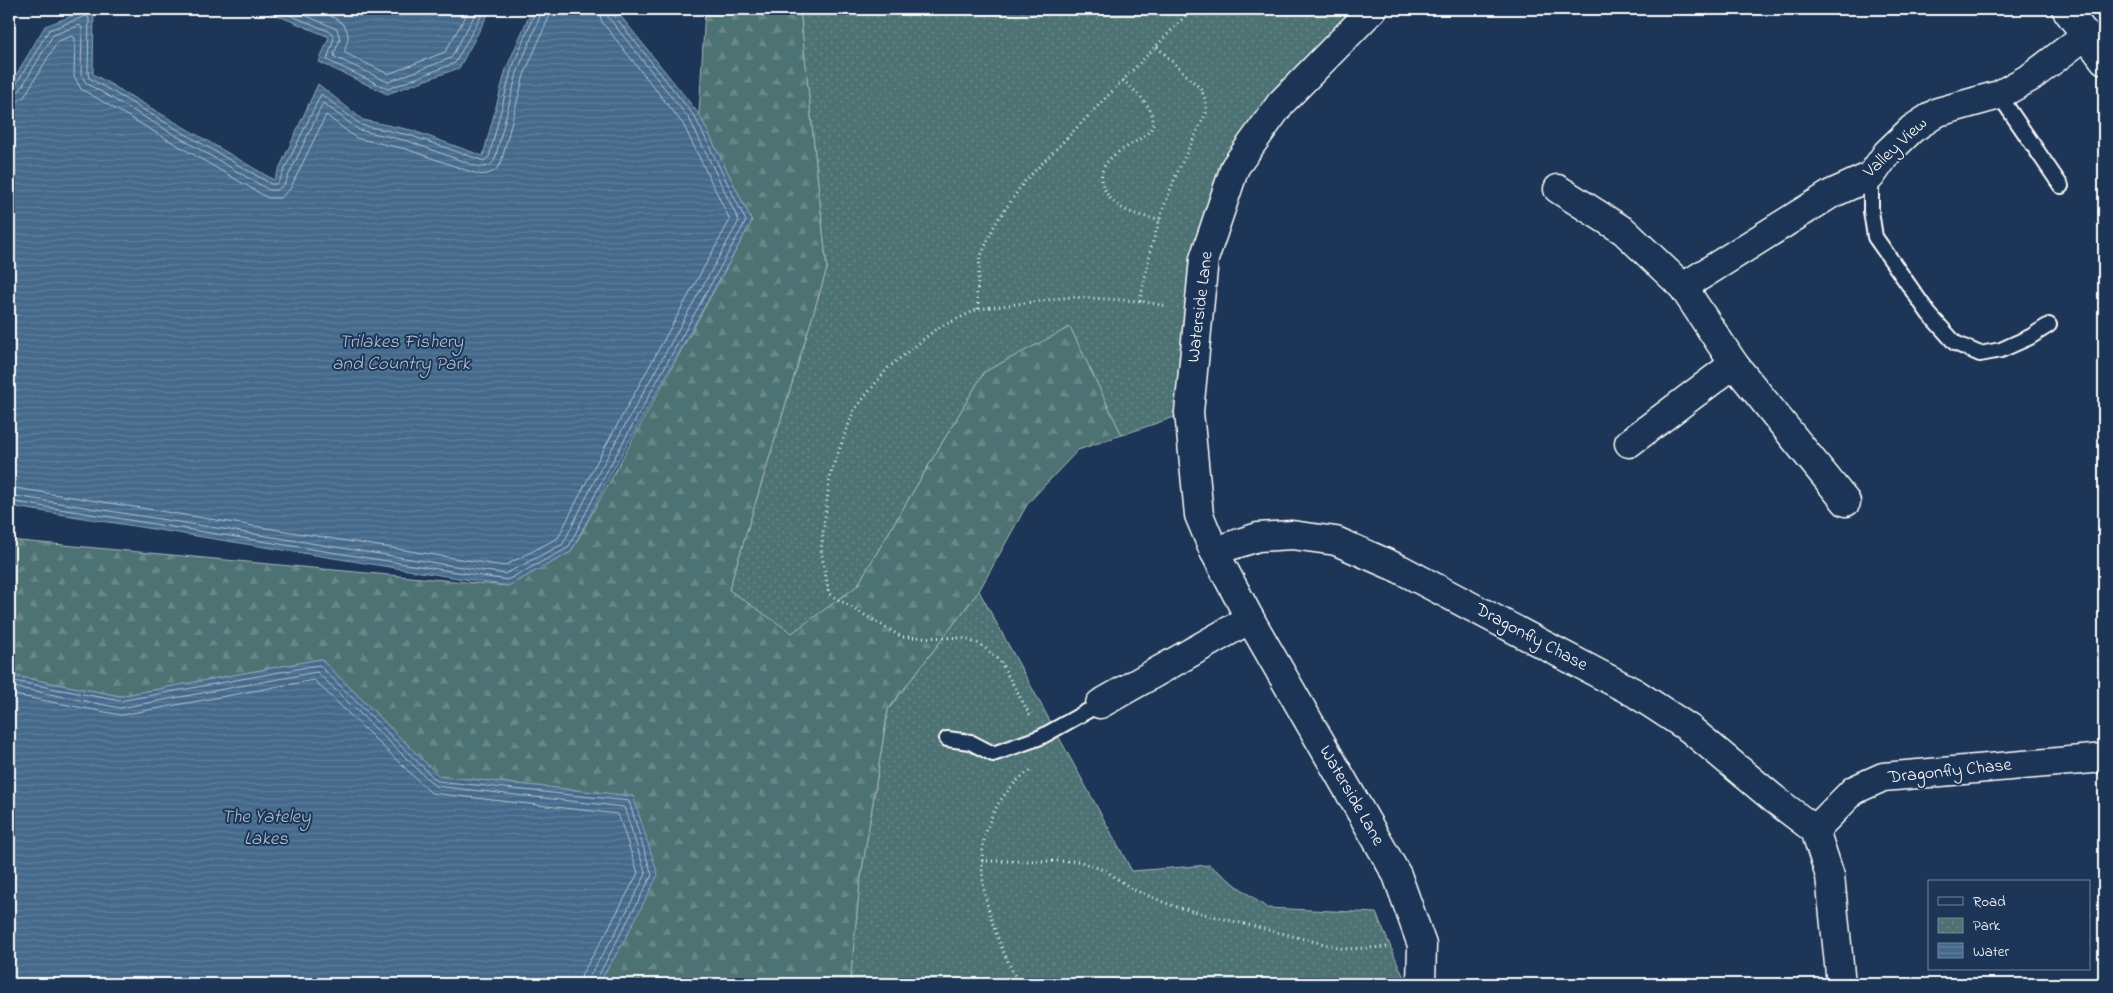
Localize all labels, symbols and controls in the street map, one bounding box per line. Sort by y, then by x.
street label: Valley View [1857,111,1934,185]
street label: Waterside Lane [1181,249,1221,364]
water label: Trilakes Fishery and Country Park [332,329,470,378]
street label: Dragonfly Chase [1469,597,1593,680]
street label: Waterside Lane [1312,741,1391,852]
street label: Dragonfly Chase [1886,753,2014,792]
water label: The Yateley Lakes [221,804,311,853]
legend [1928,880,2090,970]
text: Road [1973,891,2006,913]
text: Park [1973,915,2001,937]
text: Water [1973,941,2009,963]

